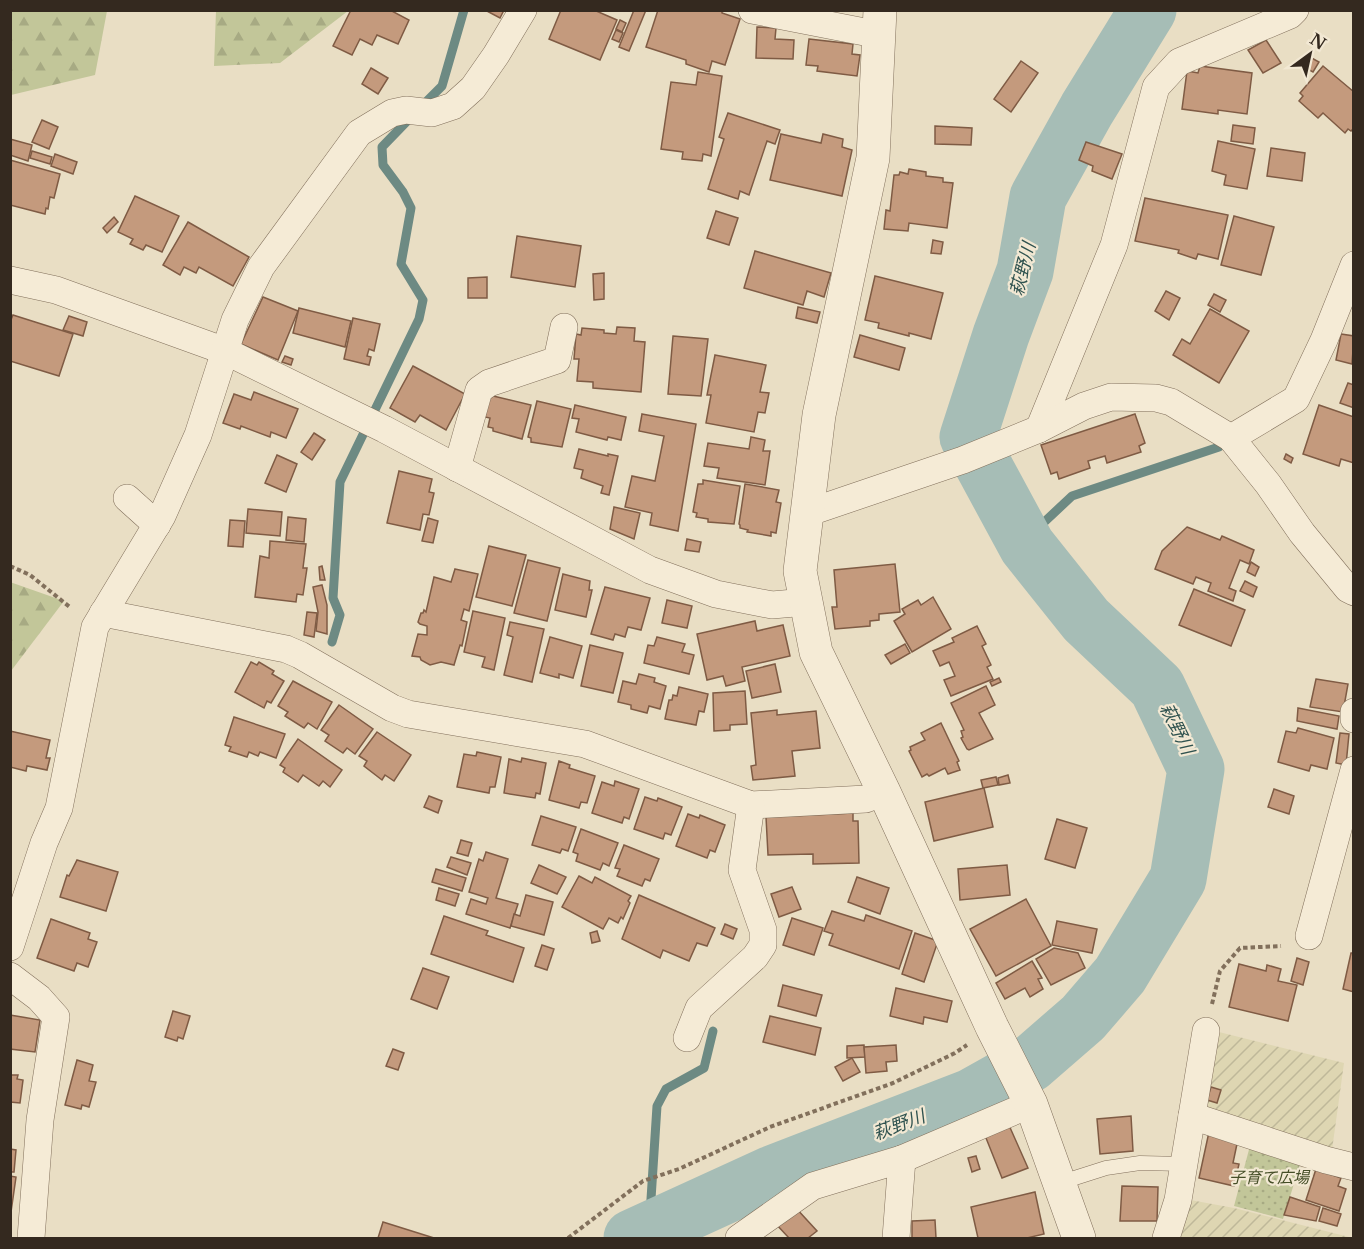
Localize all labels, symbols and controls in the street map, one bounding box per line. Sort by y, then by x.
north arrow [1280,24,1340,84]
text: N [1306,29,1330,54]
water label: 萩野川 [1006,238,1041,298]
water label: 萩野川 [1155,700,1200,760]
water label: 萩野川 [870,1104,930,1145]
park label: 子育て広場 [1229,1167,1311,1187]

